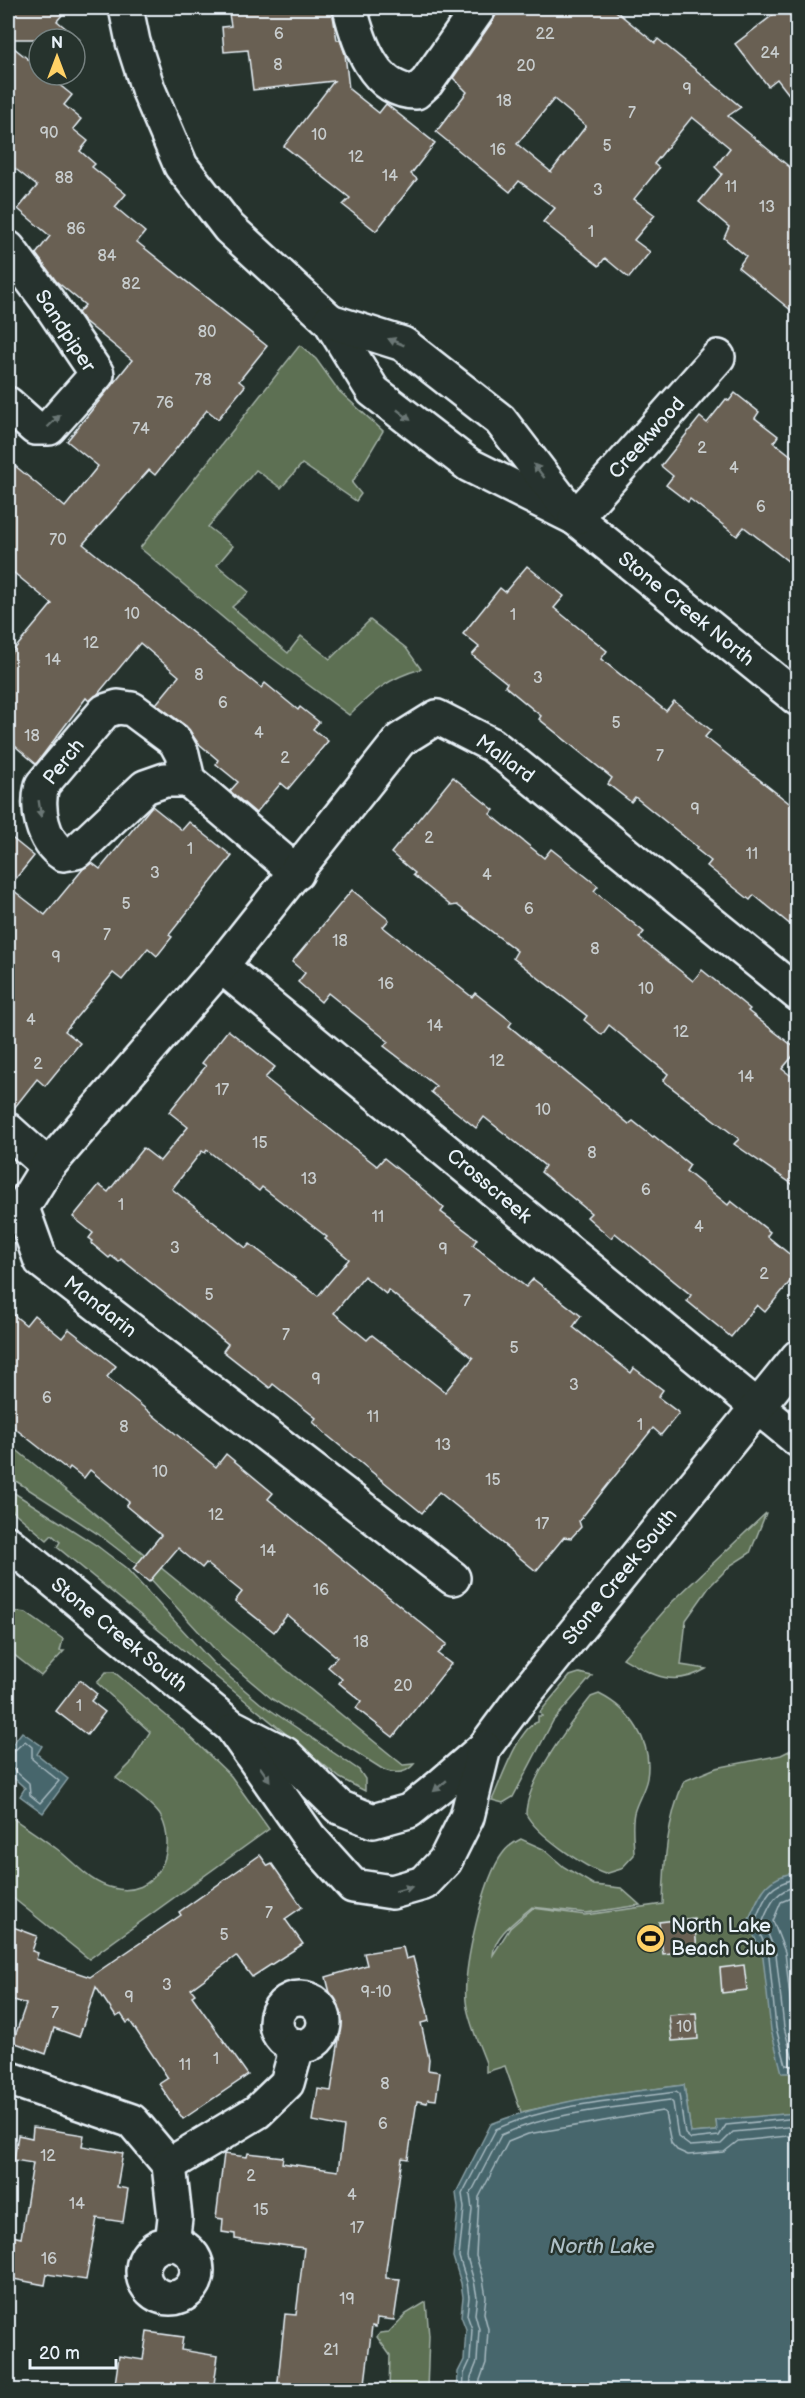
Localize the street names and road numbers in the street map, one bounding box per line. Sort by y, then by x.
street label: Sandpiper [30,285,101,377]
street label: Creekwood [604,392,690,484]
street label: Stone Creek North [613,547,759,671]
street label: Mallard [471,730,539,788]
street label: Perch [38,734,90,790]
street label: Crosscreek [442,1144,536,1228]
street label: Mandarin [59,1271,141,1343]
street label: Stone Creek South [558,1504,682,1650]
street label: Stone Creek South [46,1573,192,1697]

